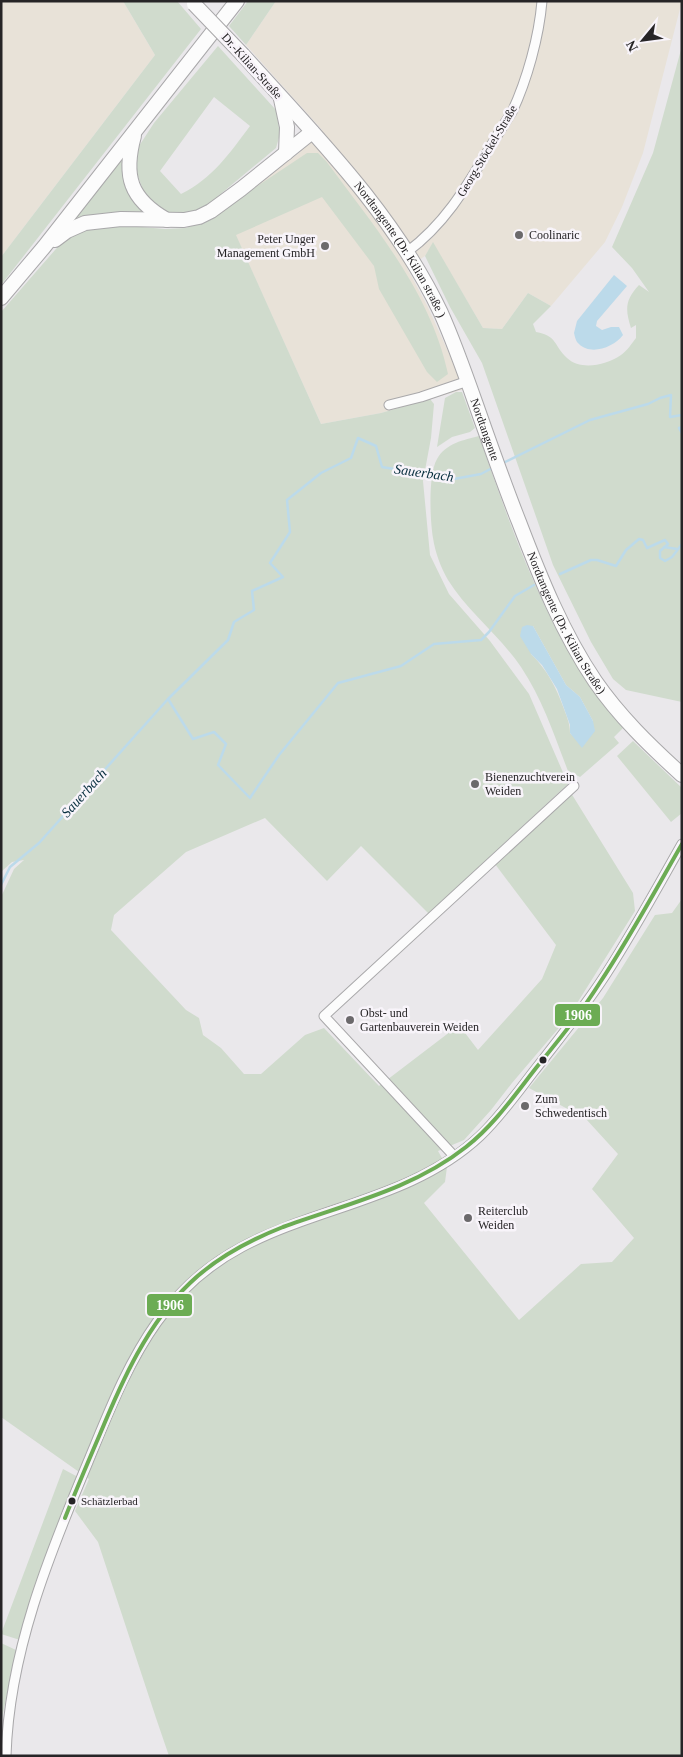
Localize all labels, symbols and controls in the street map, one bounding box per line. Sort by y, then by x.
north arrow [618,15,668,65]
street label: Dr.-Kilian-Straße [219,30,285,102]
text: N [623,38,641,54]
street label: Georg-Stöckel-Straße [454,103,520,199]
street label: Nordtangente (Dr. Kilian straße ) [351,179,449,320]
place label: Coolinaric [529,228,580,242]
marker: Coolinaric [513,229,525,241]
place label: Peter Unger Management GmbH [217,232,315,260]
marker: Peter Unger Management GmbH [319,240,331,252]
street label: Nordtangente [467,396,502,463]
water label: Sauerbach [393,461,455,485]
street label: Nordtangente (Dr. Kilian Straße) [524,550,609,696]
water label: Sauerbach [58,766,110,820]
place label: Bienenzuchtverein Weiden [485,770,575,798]
marker: Bienenzuchtverein Weiden [469,778,481,790]
line badge: 1906 [554,1003,601,1027]
place label: Obst- und Gartenbauverein Weiden [360,1006,479,1034]
text: 1906 [564,1008,592,1023]
marker: Obst- und Gartenbauverein Weiden [344,1014,356,1026]
unlabelled marker [538,1055,548,1065]
place label: Zum Schwedentisch [535,1092,607,1120]
marker: Zum Schwedentisch [519,1100,531,1112]
place label: Reiterclub Weiden [478,1204,528,1232]
marker: Reiterclub Weiden [462,1212,474,1224]
line badge: 1906 [146,1293,193,1317]
text: 1906 [156,1298,184,1313]
place label: Schätzlerbad [81,1495,138,1507]
marker: Schätzlerbad [67,1496,77,1506]

